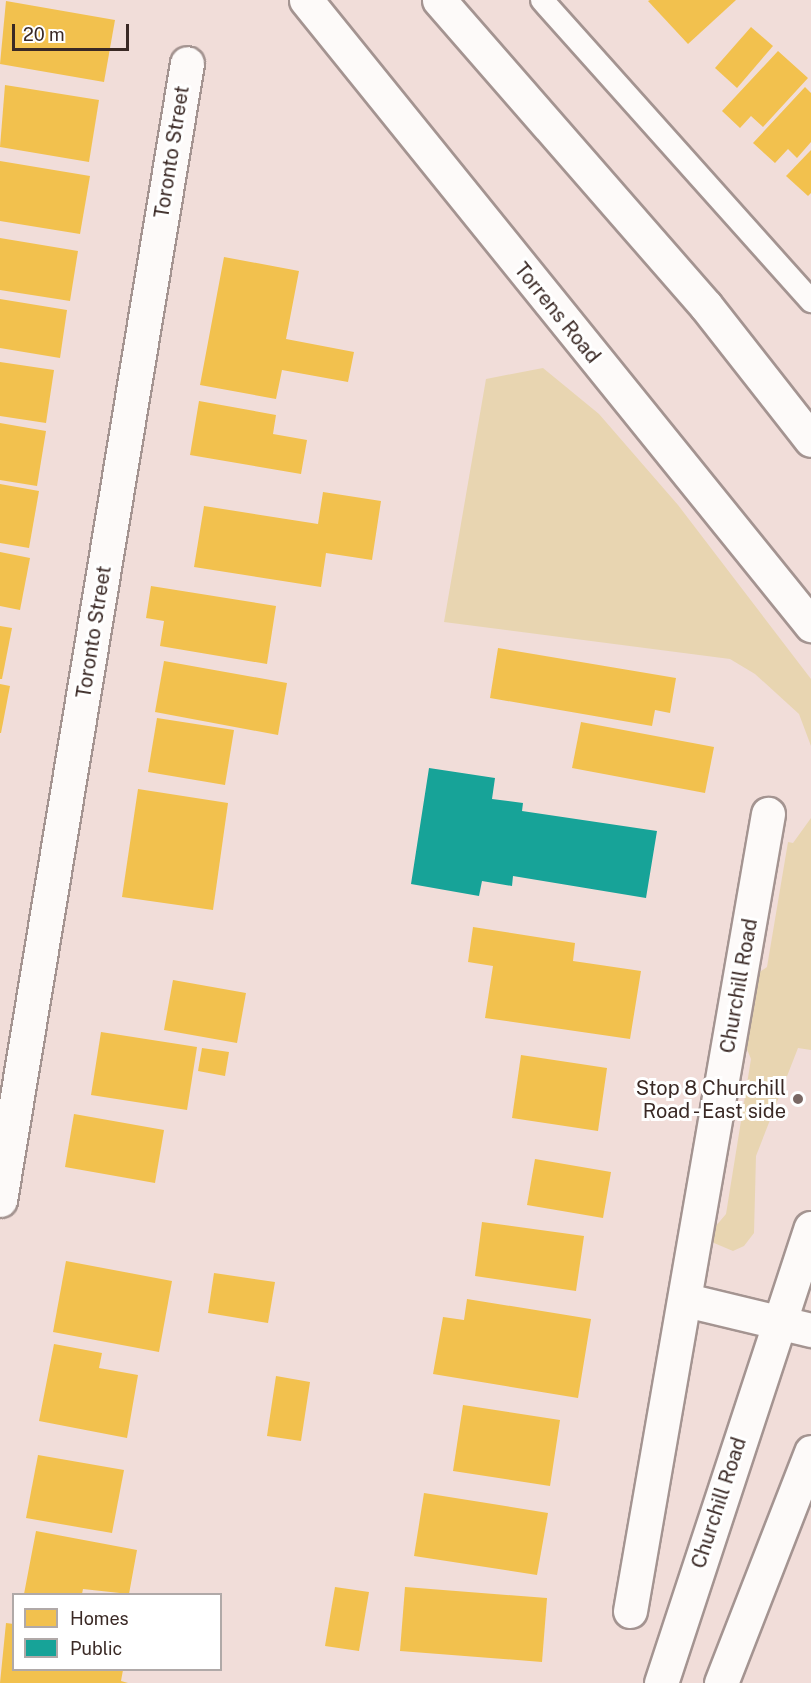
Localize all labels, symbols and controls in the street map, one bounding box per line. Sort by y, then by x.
scale bar [15,12,132,50]
text: 20 m [23,24,65,45]
street label: Toronto Street [150,84,194,220]
street label: Torrens Road [509,258,605,368]
street label: Toronto Street [72,564,116,700]
street label: Churchill Road [715,917,763,1055]
place label: Stop 8 Churchill Road - East side [636,1076,786,1123]
marker: Stop 8 Churchill Road - East side [791,1092,805,1106]
street label: Churchill Road [687,1435,751,1571]
legend [12,1593,222,1671]
text: Homes [70,1608,129,1629]
text: Public [70,1638,122,1659]

